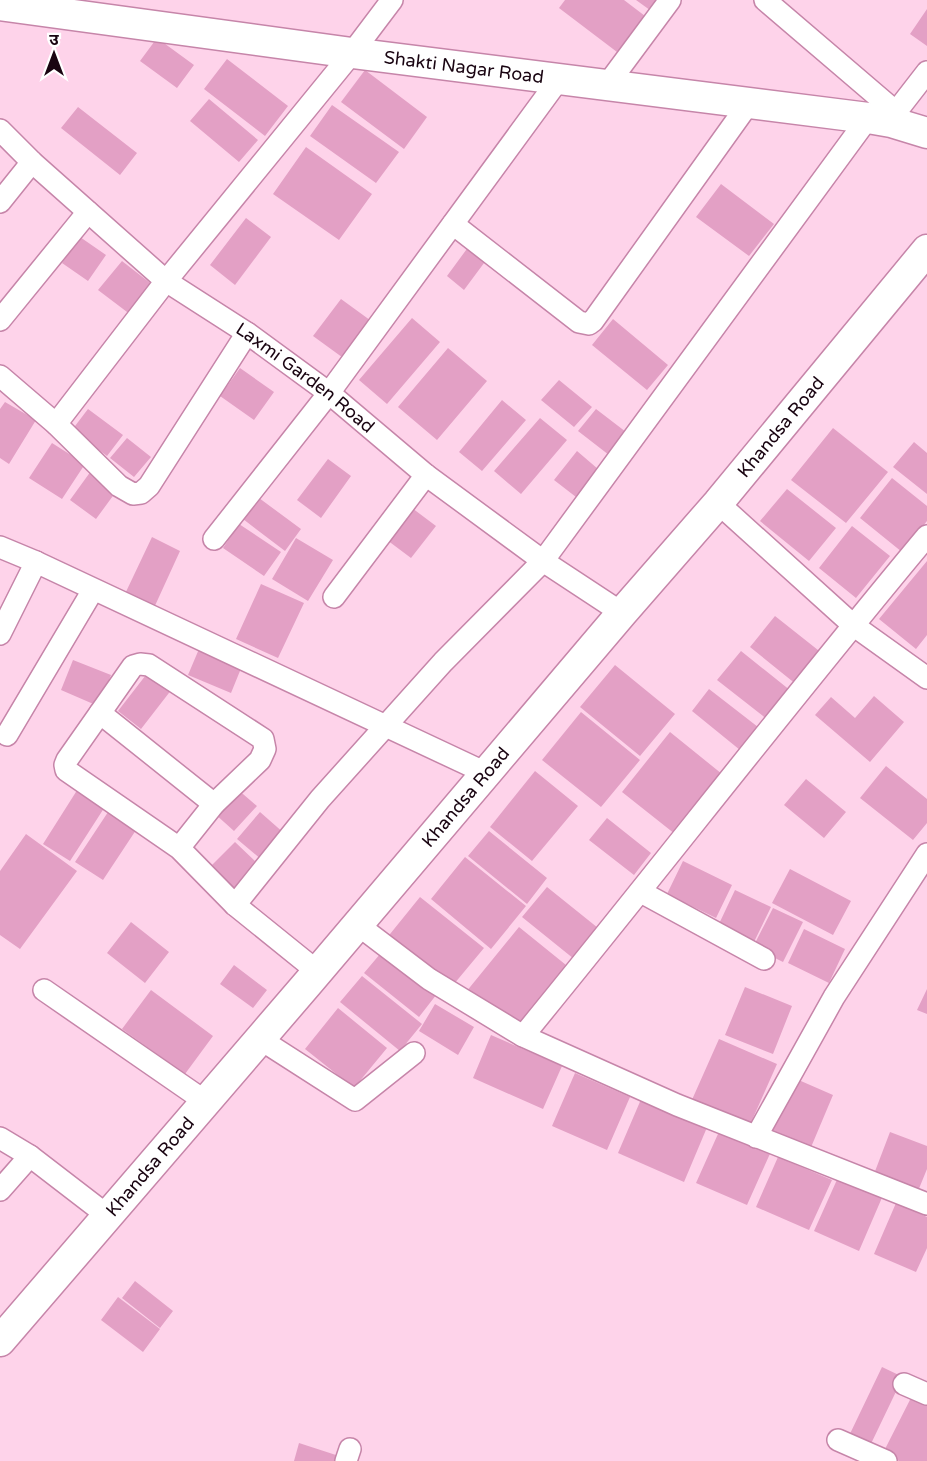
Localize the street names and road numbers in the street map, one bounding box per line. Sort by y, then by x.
street label: Shakti Nagar Road [383,46,545,88]
street label: Laxmi Garden Road [232,318,379,438]
street label: Khandsa Road [733,372,829,482]
street label: Khandsa Road [417,743,514,852]
street label: Khandsa Road [101,1112,199,1221]

